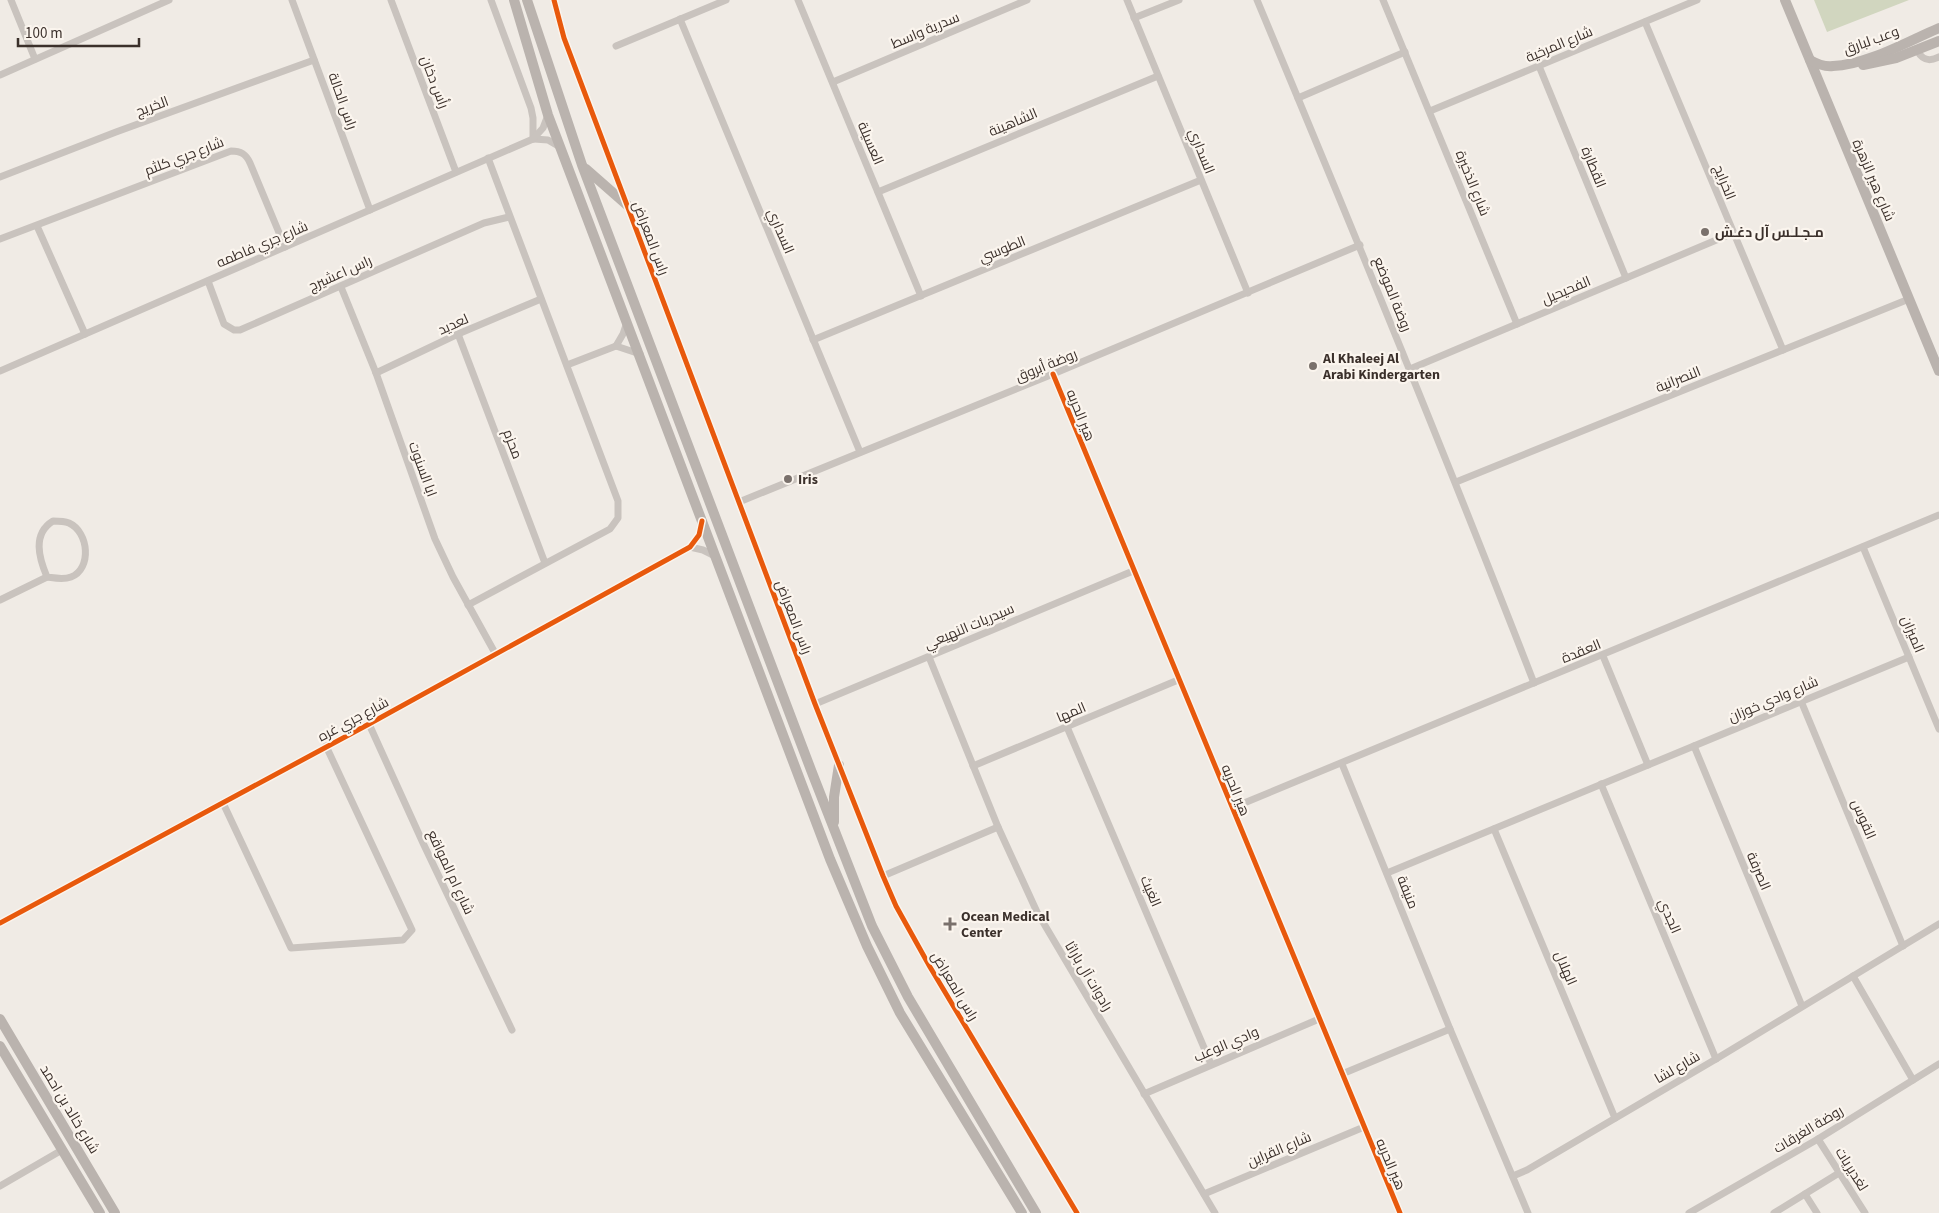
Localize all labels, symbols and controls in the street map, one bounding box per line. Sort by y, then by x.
street label: سدرية واسط [888,8,963,54]
scale bar [18,15,139,47]
street label: شارع المرخية [1523,22,1596,68]
street label: وعب لبارق [1841,22,1902,60]
text: 100 m [25,23,63,44]
street label: رأس دخان [415,53,453,112]
street label: راس الحالة [323,70,362,133]
street label: الخريج [133,92,172,122]
street label: الشاهينة [986,104,1041,142]
street label: العسيلة [852,119,888,168]
street label: السداري [1182,126,1219,177]
street label: شارع جري كلثم [142,133,227,182]
street label: شارع هير الزهرة [1847,136,1899,225]
street label: القطارة [1576,144,1610,191]
street label: شارع الذخيرة [1450,148,1494,219]
street label: الخرايج [1708,162,1740,203]
street label: راس المعراض [627,198,673,278]
street label: السداري [761,206,798,257]
street label: شارع جري فاطمه [213,217,312,274]
place label: مـجـلـس آل دغـش [1715,223,1824,243]
marker: مـجـلـس آل دغـش [1699,226,1711,238]
street label: الطوسي [976,232,1029,268]
street label: راس اعشيرج [305,251,375,297]
street label: روضة الموضع [1368,254,1416,335]
street label: الفحيحيل [1539,272,1594,310]
street label: لعديد [435,309,472,340]
street label: روضة أبروق [1012,344,1080,387]
place label: Al Khaleej Al Arabi Kindergarten [1322,349,1440,385]
marker: Al Khaleej Al Arabi Kindergarten [1307,360,1319,372]
street label: النصرانية [1653,362,1704,398]
street label: هير الحربه [1061,386,1100,444]
street label: محزم [497,427,527,462]
street label: ابا السنوت [403,439,441,500]
place label: Iris [798,470,818,490]
marker: Iris [782,473,794,485]
street label: راس المعراض [770,577,816,657]
street label: سيدريات النهيعي [921,599,1018,656]
street label: الميزان [1895,613,1929,656]
street label: العقدة [1559,635,1604,669]
street label: شارع وادي خوزان [1725,672,1822,729]
street label: شارع جري غره [314,693,393,748]
street label: المها [1053,698,1089,728]
street label: هير الحربه [1216,761,1255,819]
street label: القوس [1846,796,1880,842]
street label: شارع ام المواقع [422,827,478,918]
street label: الصرفة [1741,849,1775,894]
street label: الغيث [1135,873,1166,910]
street label: منيفة [1391,873,1423,912]
street label: الجدي [1652,896,1685,937]
place label: Ocean Medical Center [961,907,1050,943]
marker: Ocean Medical Center [943,917,957,931]
street label: رادوات آل باراثا [1059,938,1117,1015]
street label: راس المعراض [926,948,983,1025]
street label: الهلال [1549,948,1581,989]
street label: وادي الوعب [1191,1022,1262,1069]
street label: شارع لشا [1651,1047,1704,1089]
street label: شارع خالد بن احمد [35,1061,104,1158]
street label: روضة الغرقات [1770,1101,1847,1159]
street label: شارع القراين [1244,1127,1315,1172]
street label: هير الحربه [1370,1135,1410,1193]
street label: لغديريات [1830,1144,1872,1195]

